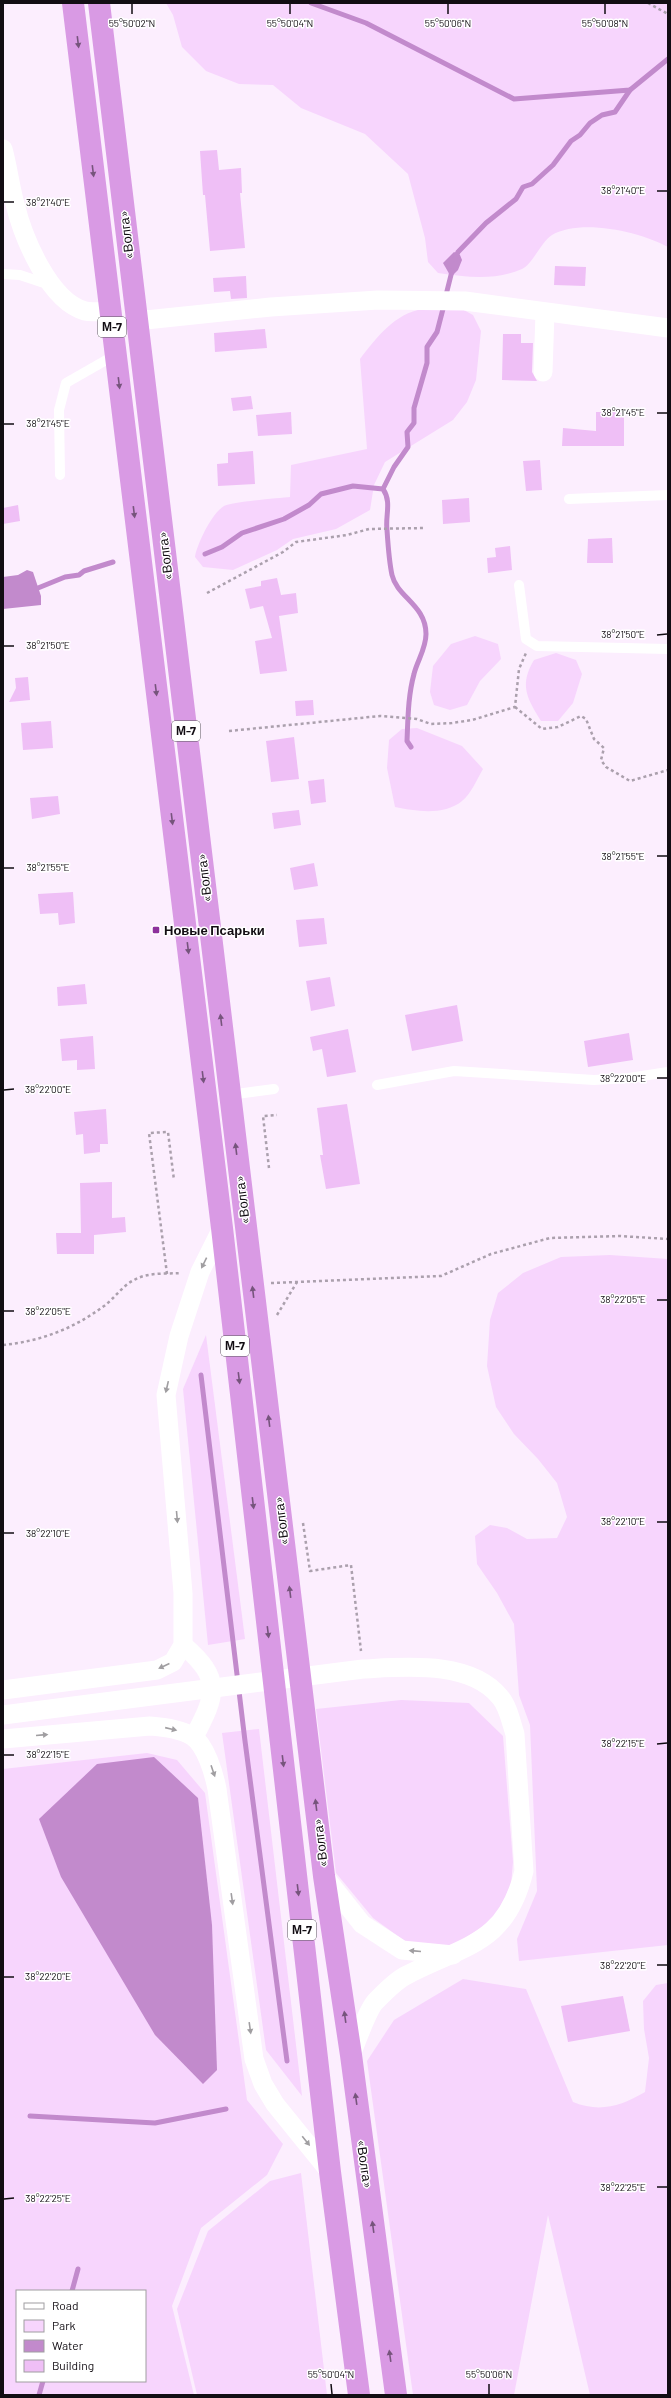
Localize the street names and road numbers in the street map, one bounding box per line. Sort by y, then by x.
street label: «Волга» [115,210,137,260]
road number: М-7 [98,317,126,337]
street label: «Волга» [154,531,176,581]
road number: М-7 [172,721,200,741]
street label: «Волга» [193,853,215,903]
street label: «Волга» [231,1175,253,1225]
road number: М-7 [221,1336,249,1356]
street label: «Волга» [270,1496,292,1546]
street label: «Волга» [309,1818,331,1868]
road number: М-7 [288,1920,316,1940]
street label: «Волга» [354,2139,376,2189]

